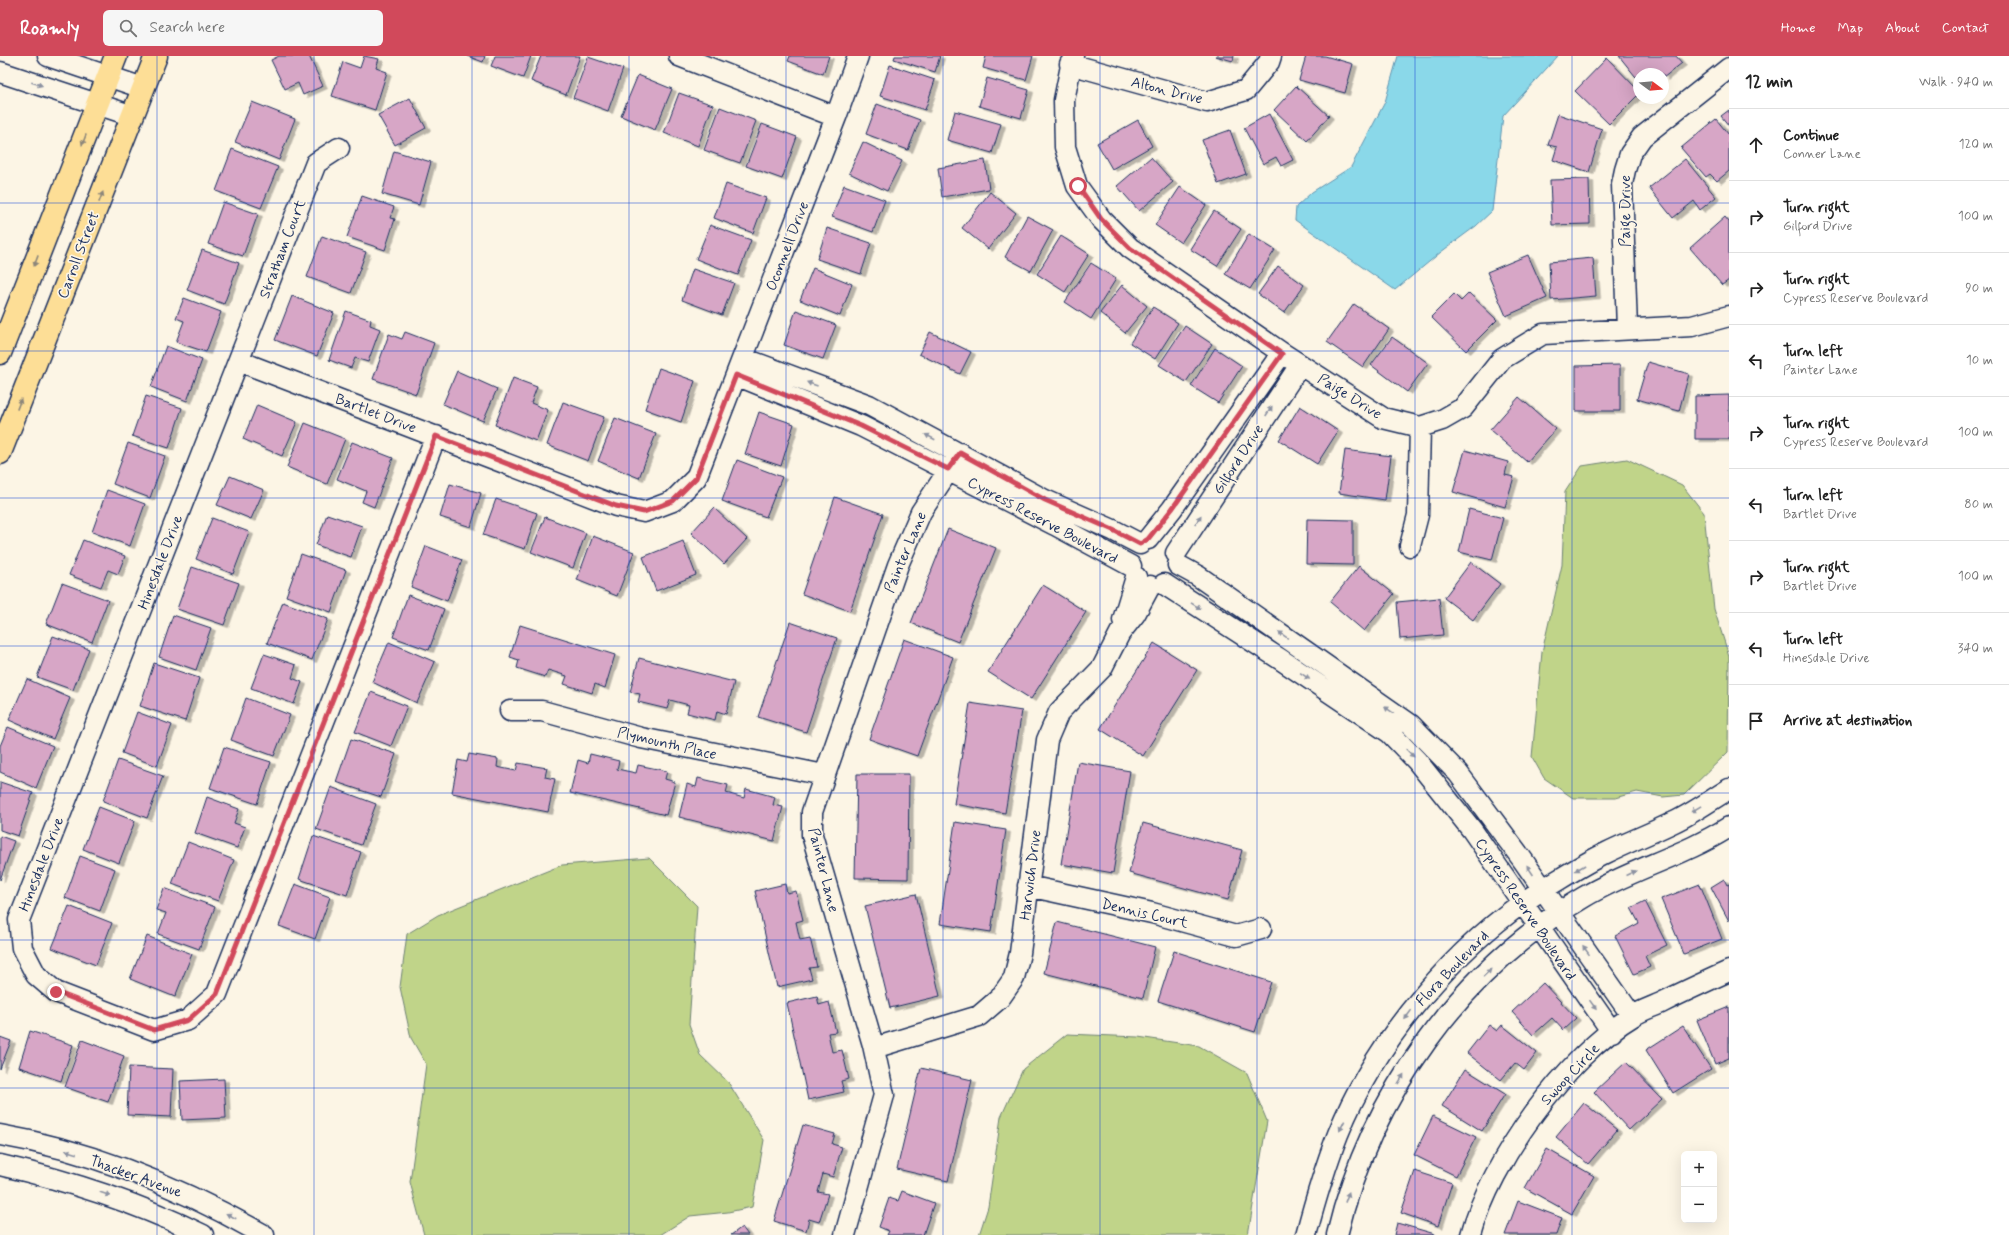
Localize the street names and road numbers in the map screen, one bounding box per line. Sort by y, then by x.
street label: Alton Drive [1129,72,1205,110]
street label: Paige Drive [1616,175,1637,247]
street label: Stratham Court [255,197,311,302]
street label: Oconnell Drive [762,198,814,294]
street label: Carroll Street [53,209,105,302]
street label: Paige Drive [1313,369,1386,425]
street label: Bartlet Drive [332,389,419,439]
street label: Gilford Drive [1209,420,1271,500]
street label: Cypress Reserve Boulevard [964,473,1121,569]
street label: Painter Lane [880,509,932,596]
street label: Hinesdale Drive [134,512,188,613]
street label: Plymounth Place [615,723,719,765]
street label: Hinesdale Drive [15,814,69,915]
street label: Painter Lane [803,826,843,915]
street label: Harwich Drive [1016,829,1046,921]
street label: Cypress Reserve Boulevard [1470,834,1580,985]
street label: Dennis Court [1099,894,1190,934]
street label: Flora Boulevard [1412,927,1494,1011]
street label: Swoop Circle [1537,1039,1605,1110]
street label: Thacker Avenue [87,1151,185,1203]

